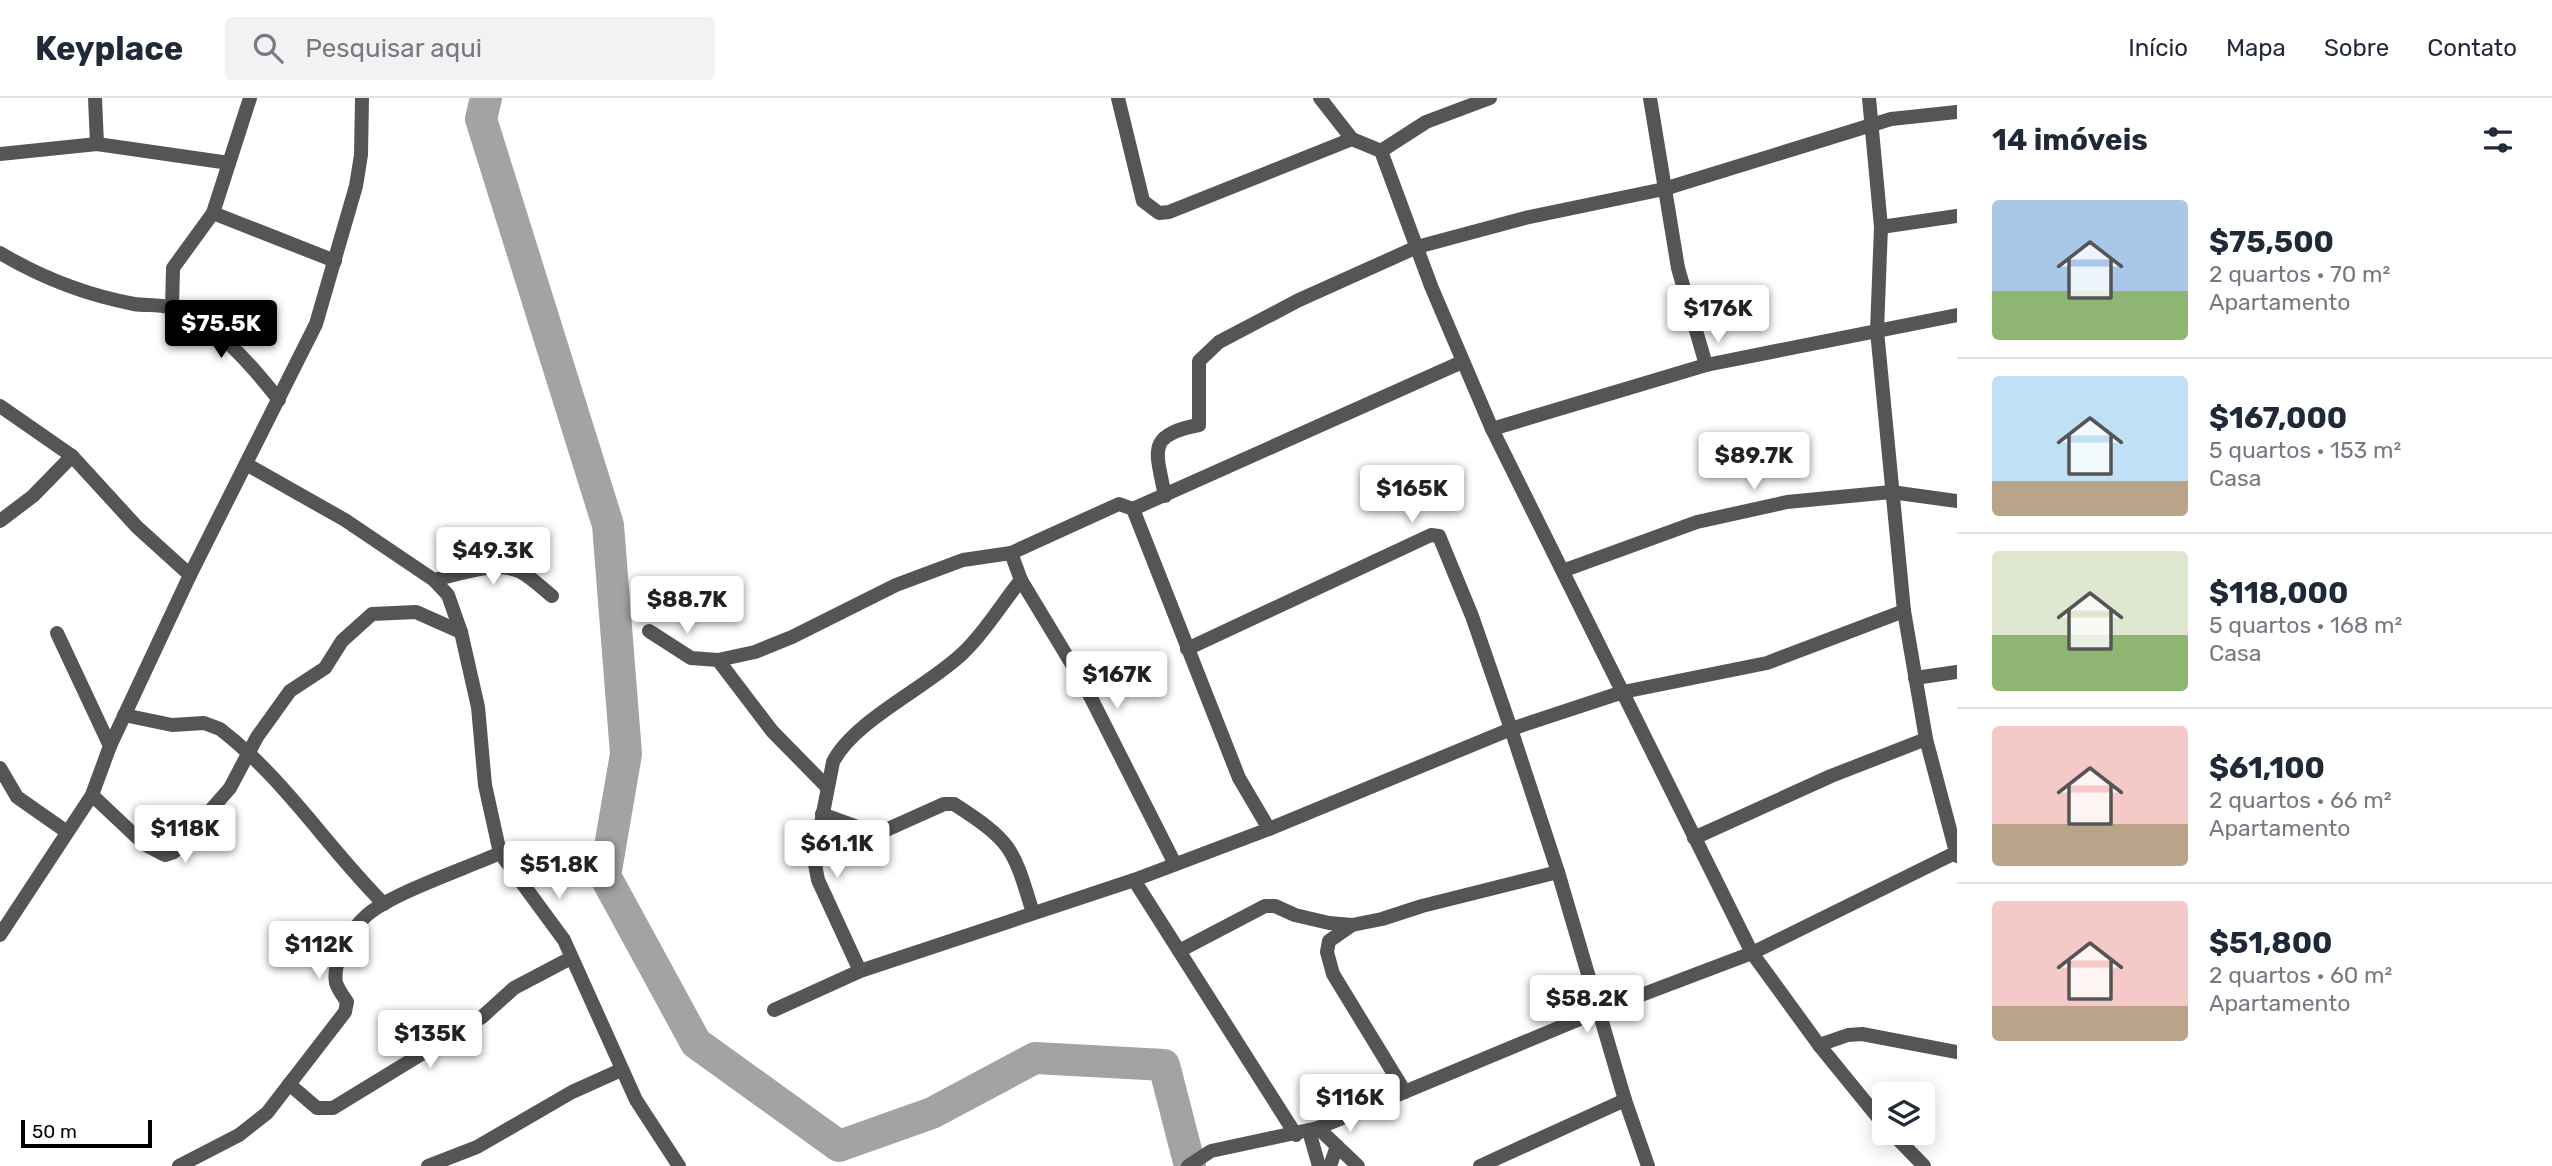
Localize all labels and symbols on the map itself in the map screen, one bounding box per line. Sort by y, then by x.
pin: $176K [1669,286,1767,345]
pin: $75.5K [164,300,278,360]
pin: $89.7K [1697,432,1811,492]
pin: $165K [1363,466,1461,525]
pin: $49.3K [436,528,550,587]
pin: $88.7K [630,576,744,636]
pin: $167K [1068,652,1166,711]
pin: $118K [136,806,234,865]
pin: $61.1K [780,820,894,880]
pin: $51.8K [502,842,616,901]
pin: $112K [270,922,368,981]
pin: $58.2K [1530,976,1644,1035]
pin: $135K [381,1010,479,1070]
pin: $116K [1301,1074,1399,1134]
scale bar [21,1117,152,1149]

